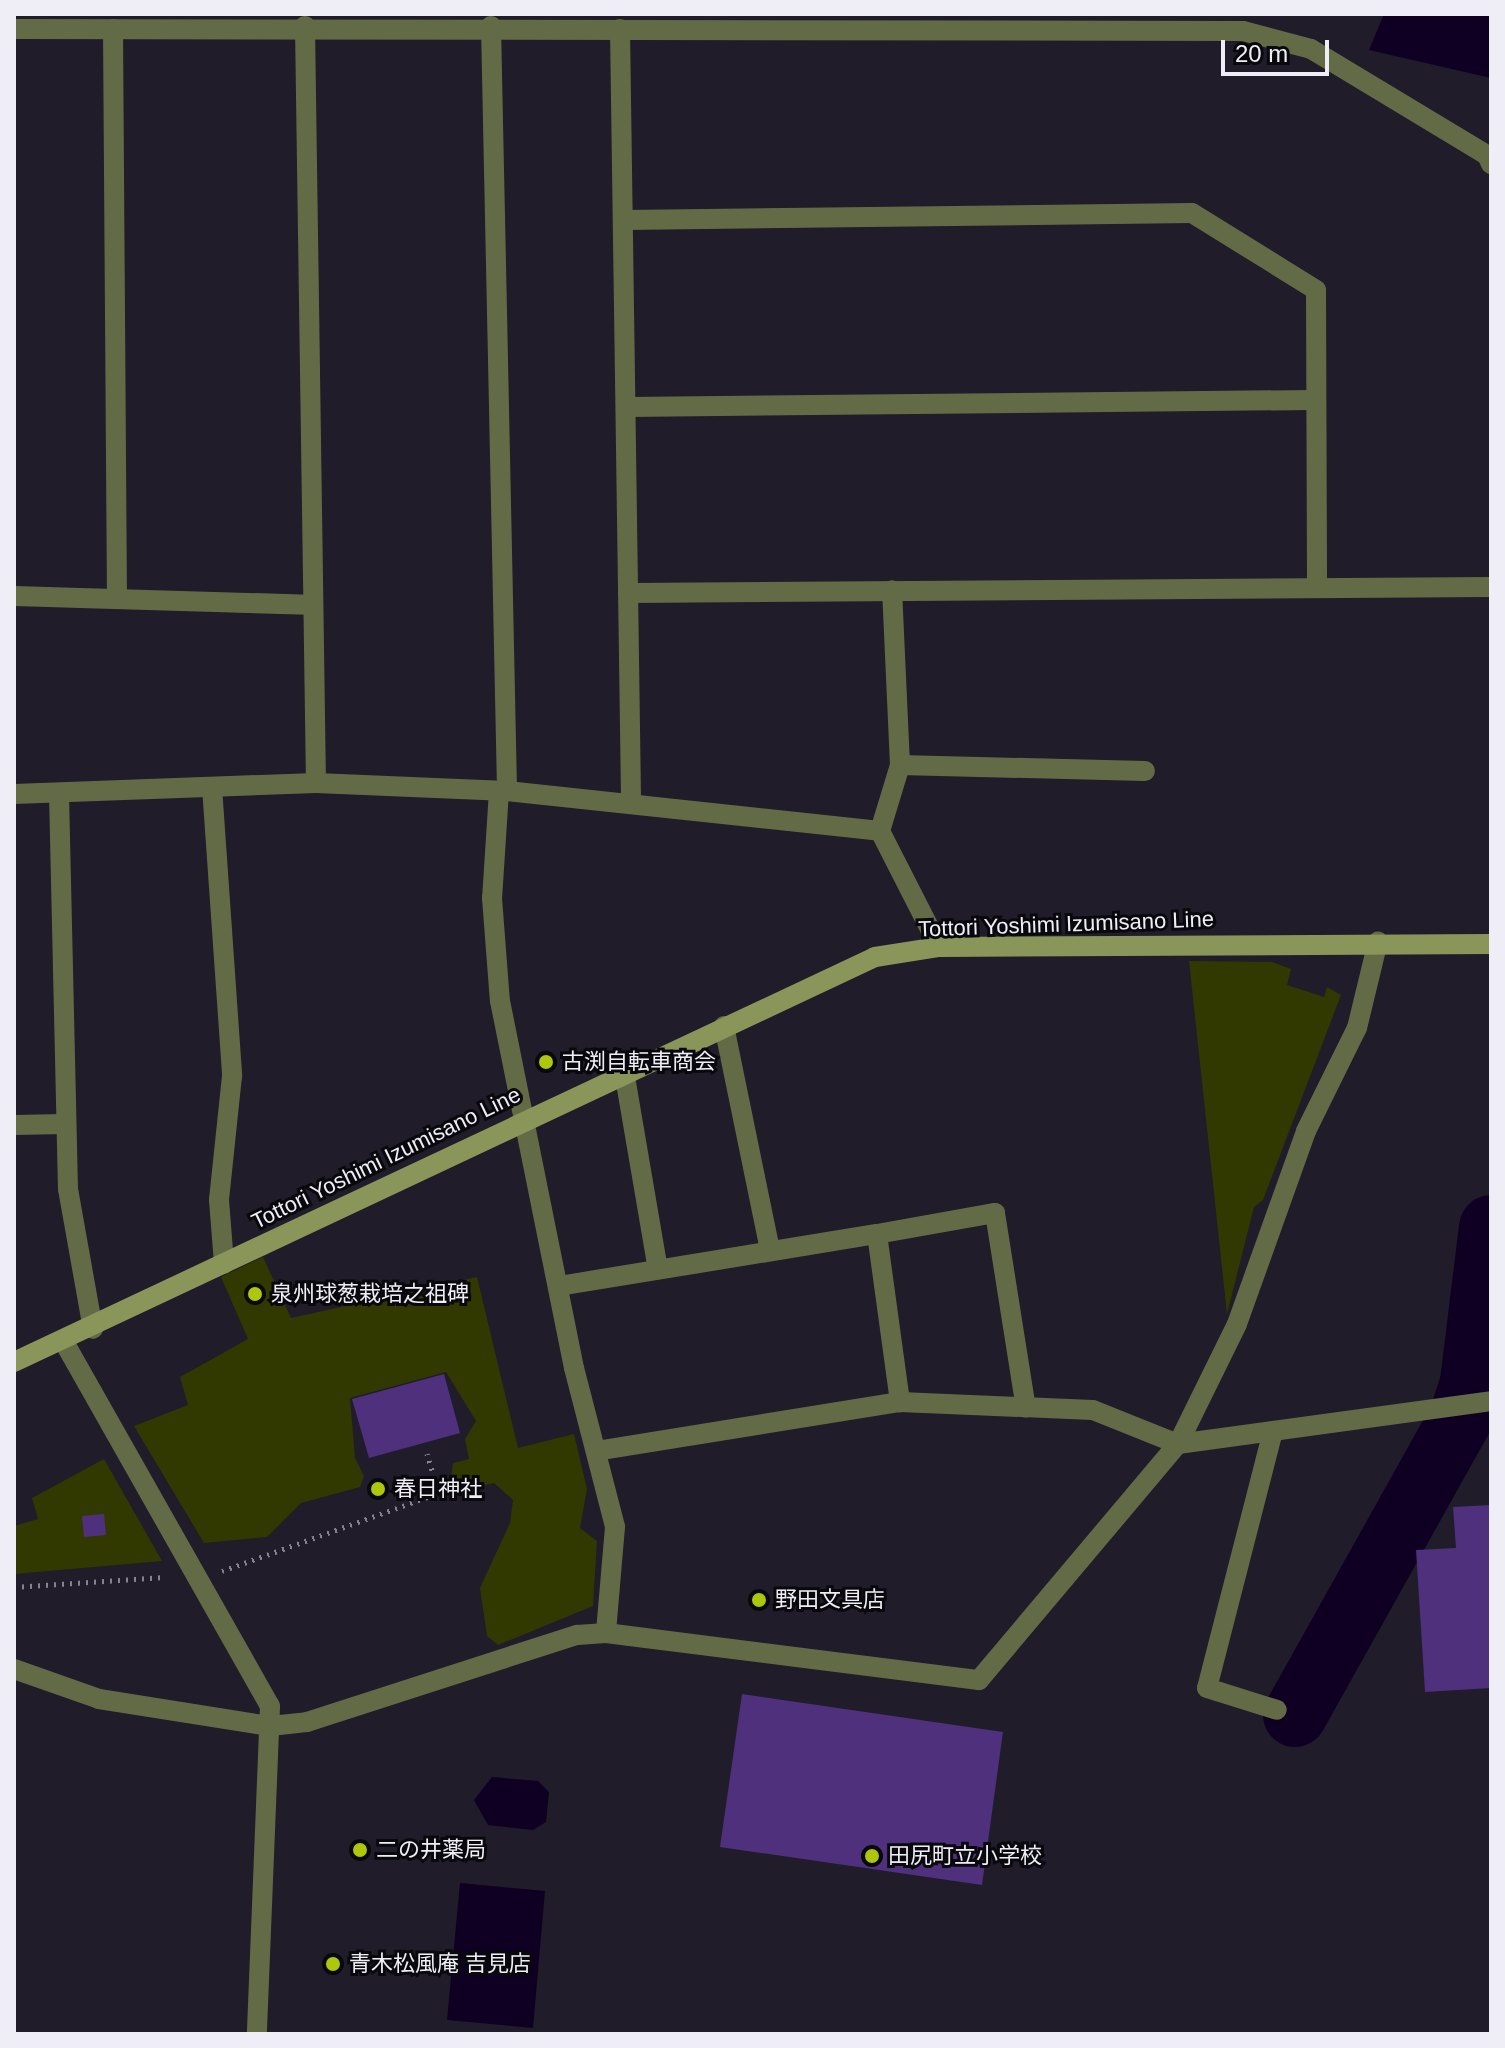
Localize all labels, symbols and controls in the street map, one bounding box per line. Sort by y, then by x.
scale bar [1225,24,1333,74]
text: 20 m [1235,40,1288,67]
street label: Tottori Yoshimi Izumisano Line [917,906,1215,942]
place label: 古渕自転車商会 [562,1049,716,1075]
marker: 古渕自転車商会 [537,1053,555,1071]
street label: Tottori Yoshimi Izumisano Line [247,1081,525,1235]
place label: 泉州球葱栽培之祖碑 [271,1281,469,1307]
marker: 泉州球葱栽培之祖碑 [246,1285,264,1303]
place label: 春日神社 [394,1476,482,1502]
marker: 春日神社 [369,1480,387,1498]
place label: 野田文具店 [775,1587,885,1613]
marker: 野田文具店 [750,1591,768,1609]
place label: 二の井薬局 [376,1837,486,1863]
marker: 二の井薬局 [351,1841,369,1859]
place label: 田尻町立小学校 [888,1843,1042,1869]
marker: 田尻町立小学校 [863,1847,881,1865]
place label: 青木松風庵 吉見店 [349,1951,531,1977]
marker: 青木松風庵 吉見店 [324,1955,342,1973]

